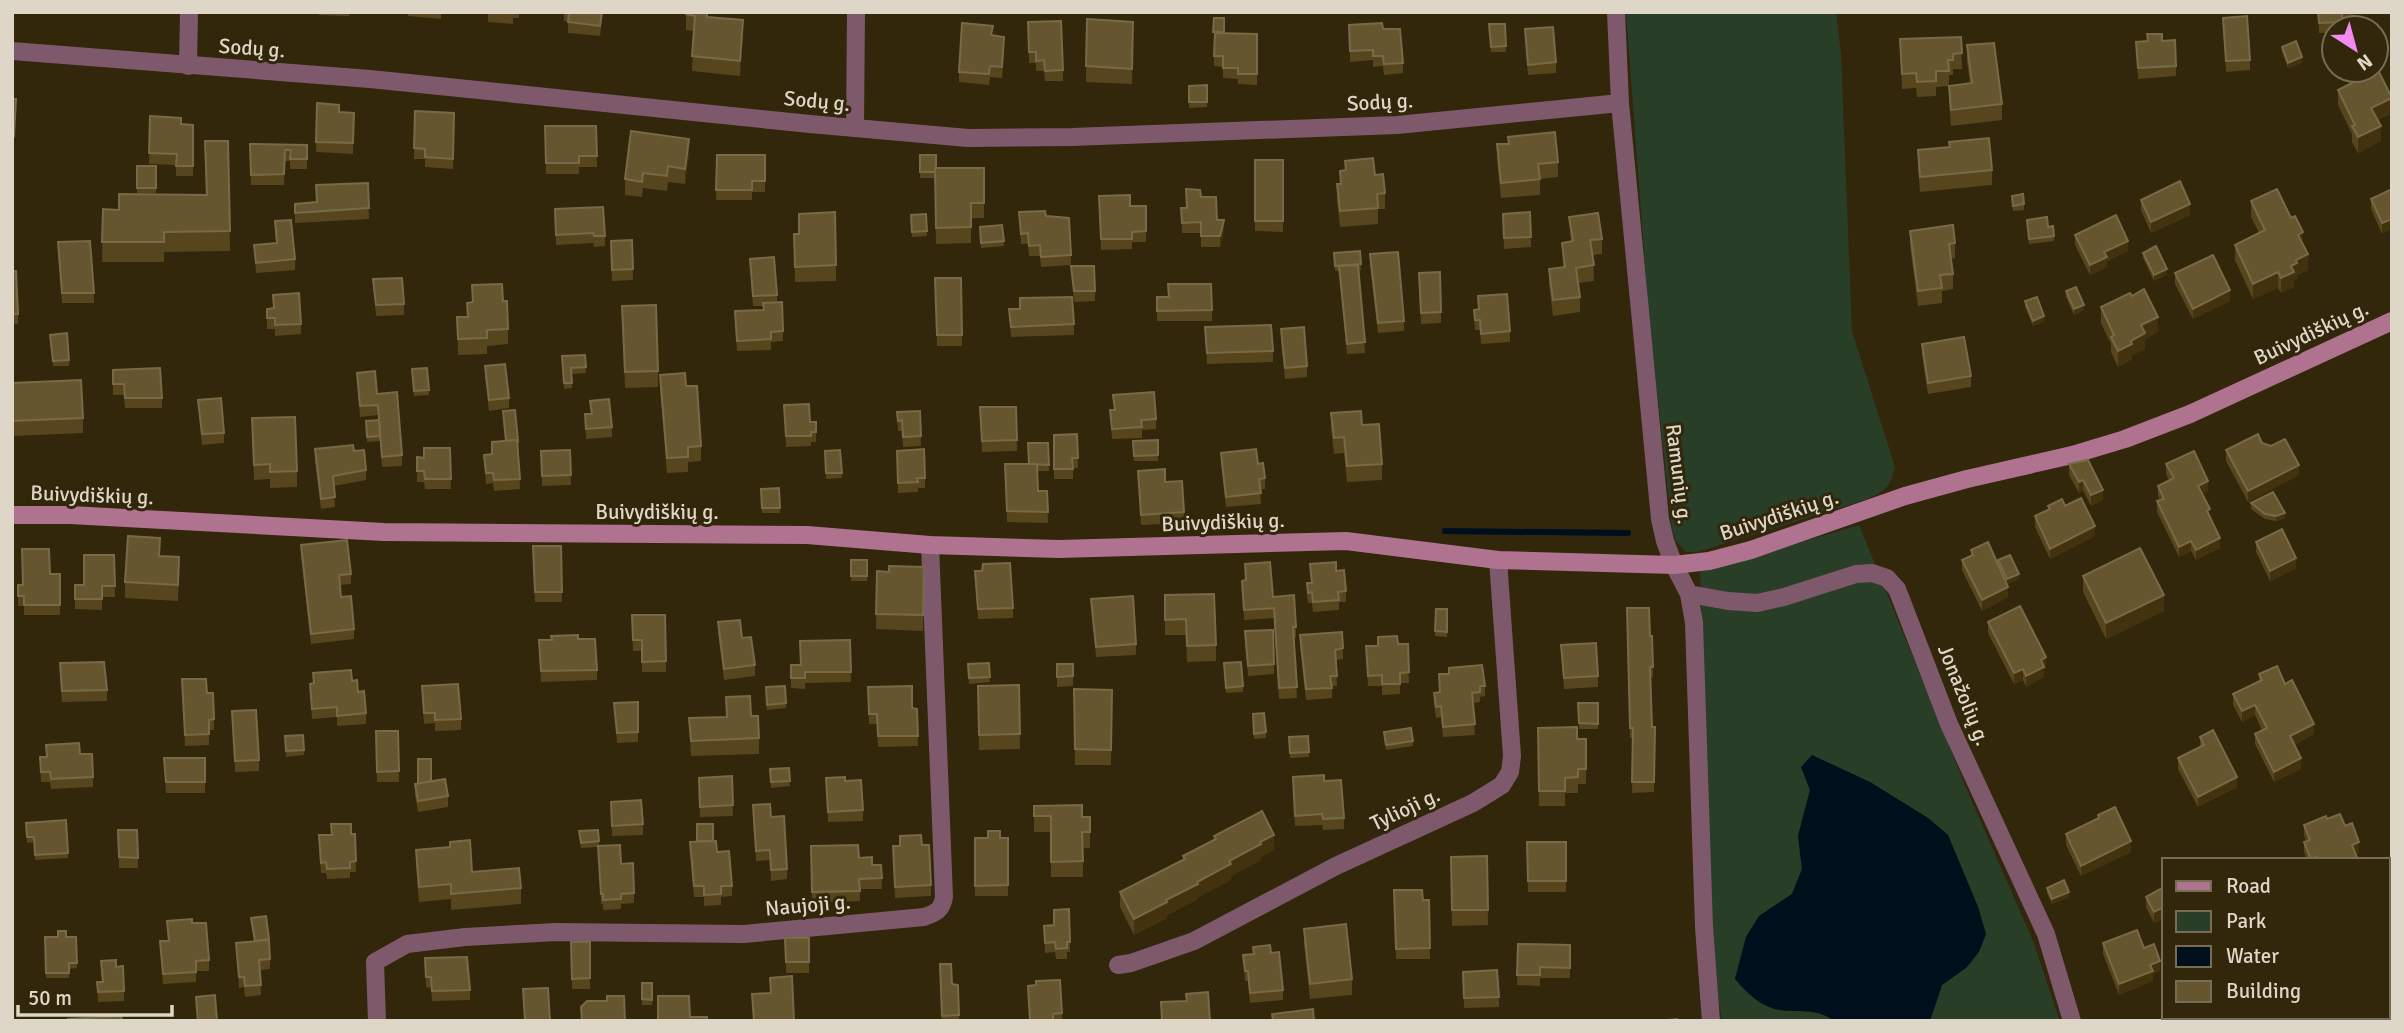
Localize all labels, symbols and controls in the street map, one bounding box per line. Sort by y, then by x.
north arrow [2320,14,2390,84]
street label: Sodų g. [218,33,286,63]
text: N [2352,48,2377,76]
street label: Sodų g. [783,85,851,117]
street label: Sodų g. [1346,87,1414,117]
street label: Buivydiškių g. [2250,295,2372,371]
street label: Ramunių g. [1660,422,1698,526]
street label: Buivydiškių g. [30,480,154,510]
street label: Buivydiškių g. [1716,484,1842,546]
street label: Buivydiškių g. [595,499,719,525]
street label: Buivydiškių g. [1161,507,1285,537]
street label: Jonažolių g. [1932,641,1996,749]
street label: Tylioji g. [1366,782,1444,836]
legend [2162,858,2390,1019]
text: Road [2226,873,2271,899]
street label: Naujoji g. [764,888,852,922]
text: Park [2226,908,2267,934]
text: Water [2226,943,2279,969]
scale bar [18,974,172,1018]
text: Building [2226,978,2301,1004]
text: 50 m [28,985,72,1011]

